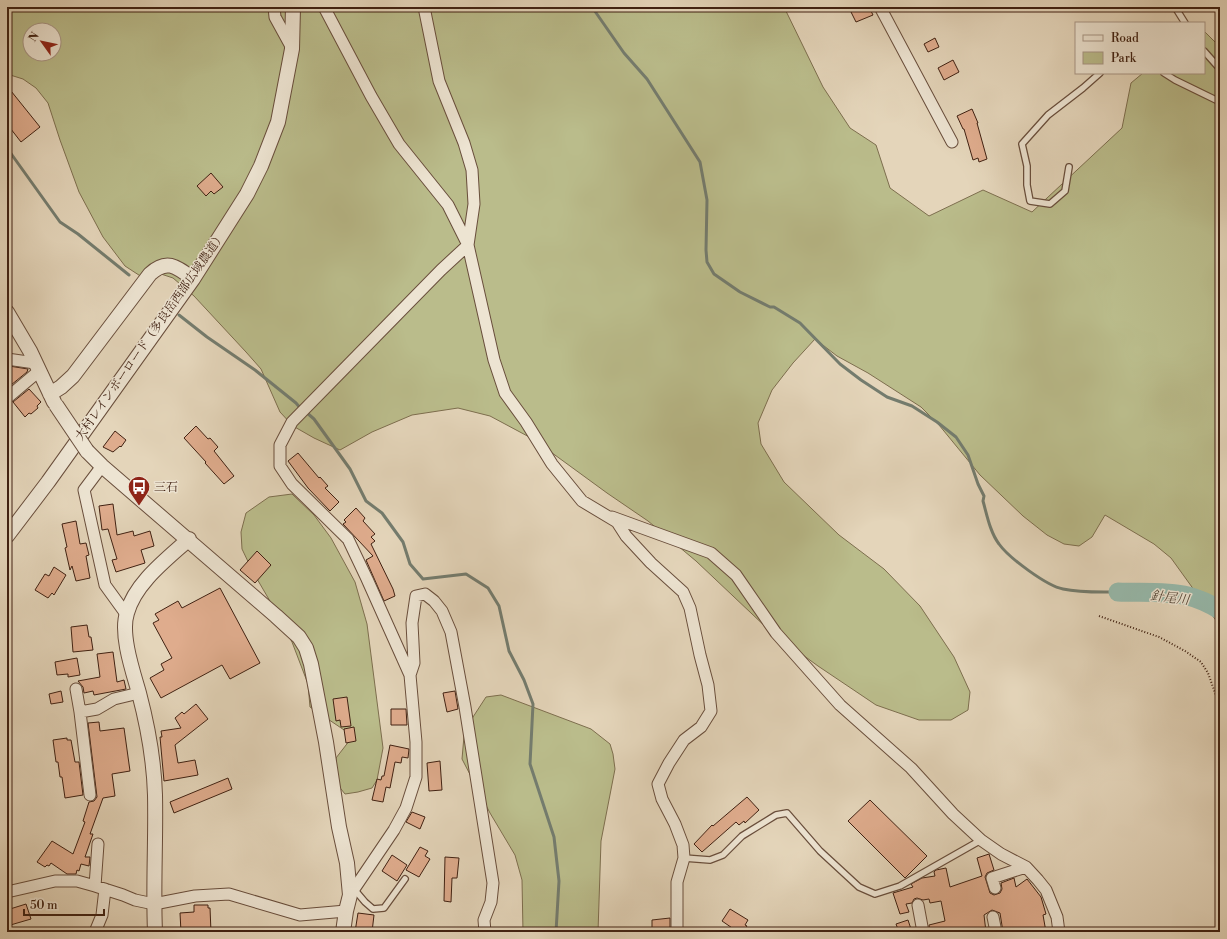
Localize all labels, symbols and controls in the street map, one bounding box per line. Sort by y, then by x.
north arrow [22,22,62,62]
legend [1075,22,1205,74]
text: N [26,29,43,45]
text: Road [1111,31,1139,46]
text: Park [1111,51,1137,66]
street label: 大村レインボーロード（多良岳西部広域農道） [72,229,229,444]
bus stop icon: 三石 [126,474,152,507]
place label: 三石 [154,480,178,495]
water label: 針尾川 [1150,588,1192,609]
scale bar [24,891,104,917]
text: 50 m [30,898,58,913]

